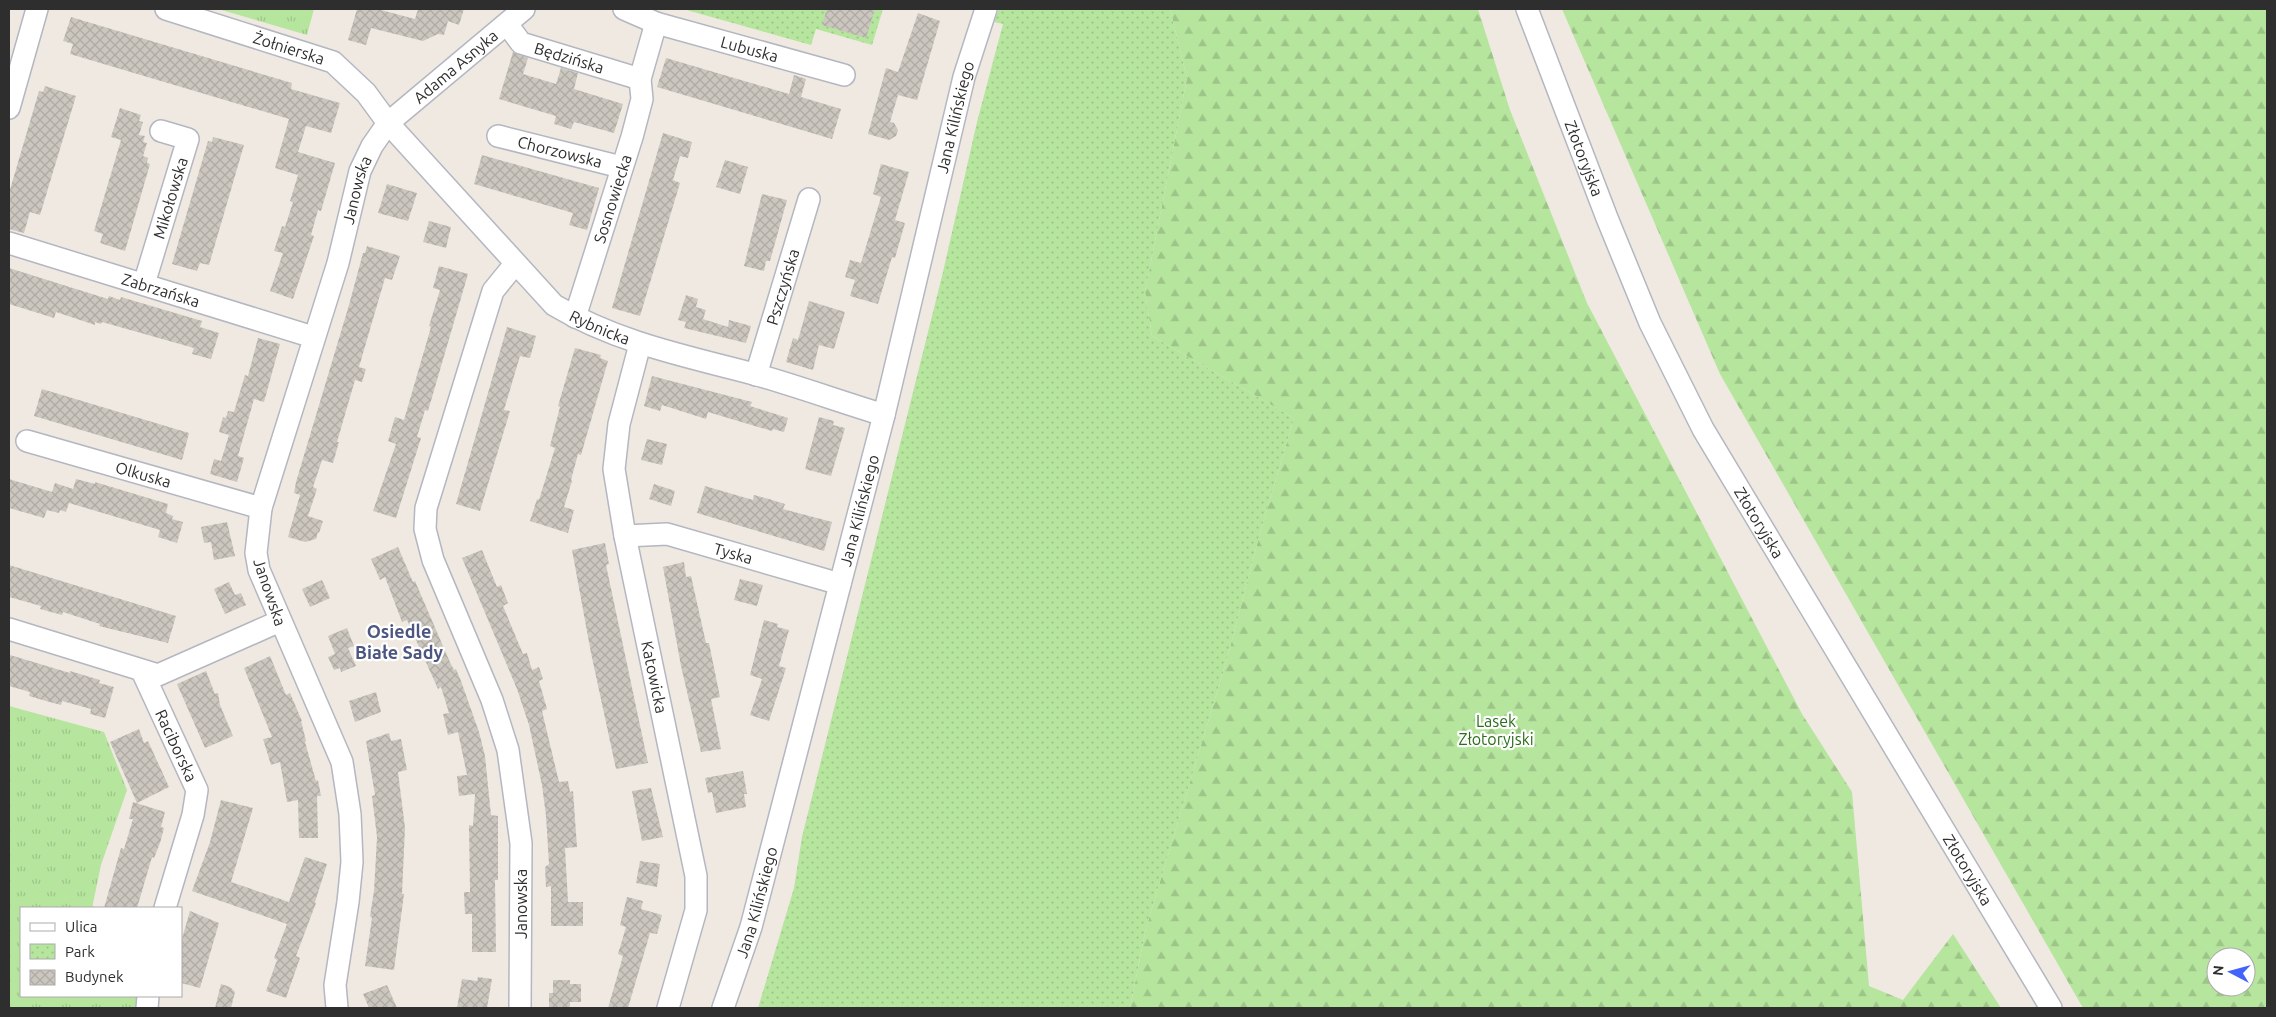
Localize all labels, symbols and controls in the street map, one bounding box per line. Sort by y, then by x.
street label: Adama Asnyka [410,26,501,107]
street label: Żołnierska [251,28,327,68]
street label: Lubuska [719,32,780,65]
street label: Będzińska [532,39,606,77]
street label: Jana Kilińskiego [933,59,978,175]
street label: Złotoryjska [1562,118,1607,199]
street label: Chorzowska [516,132,604,171]
street label: Sosnowiecka [590,152,635,245]
street label: Janowska [339,153,375,226]
street label: Mikołowska [149,155,191,241]
street label: Pszczyńska [763,247,802,327]
street label: Zabrzańska [120,269,202,310]
street label: Rybnicka [567,306,632,348]
street label: Jana Kilińskiego [836,453,882,568]
street label: Olkuska [113,458,173,491]
street label: Złotoryjska [1731,484,1788,561]
street label: Tyska [712,539,755,567]
street label: Janowska [250,556,290,628]
district label: Osiedle Białe Sady [355,621,443,662]
street label: Katowicka [638,639,671,715]
street label: Raciborska [152,706,201,784]
park label: Lasek Złotoryjski [1458,712,1534,748]
street label: Złotoryjska [1940,831,1996,909]
street label: Jana Kilińskiego [732,845,780,960]
street label: Janowska [512,869,530,939]
legend [20,907,182,997]
text: Ulica [65,918,97,935]
text: Park [65,943,95,960]
north arrow [2206,947,2256,997]
text: N [2210,965,2227,977]
text: Budynek [65,968,124,985]

